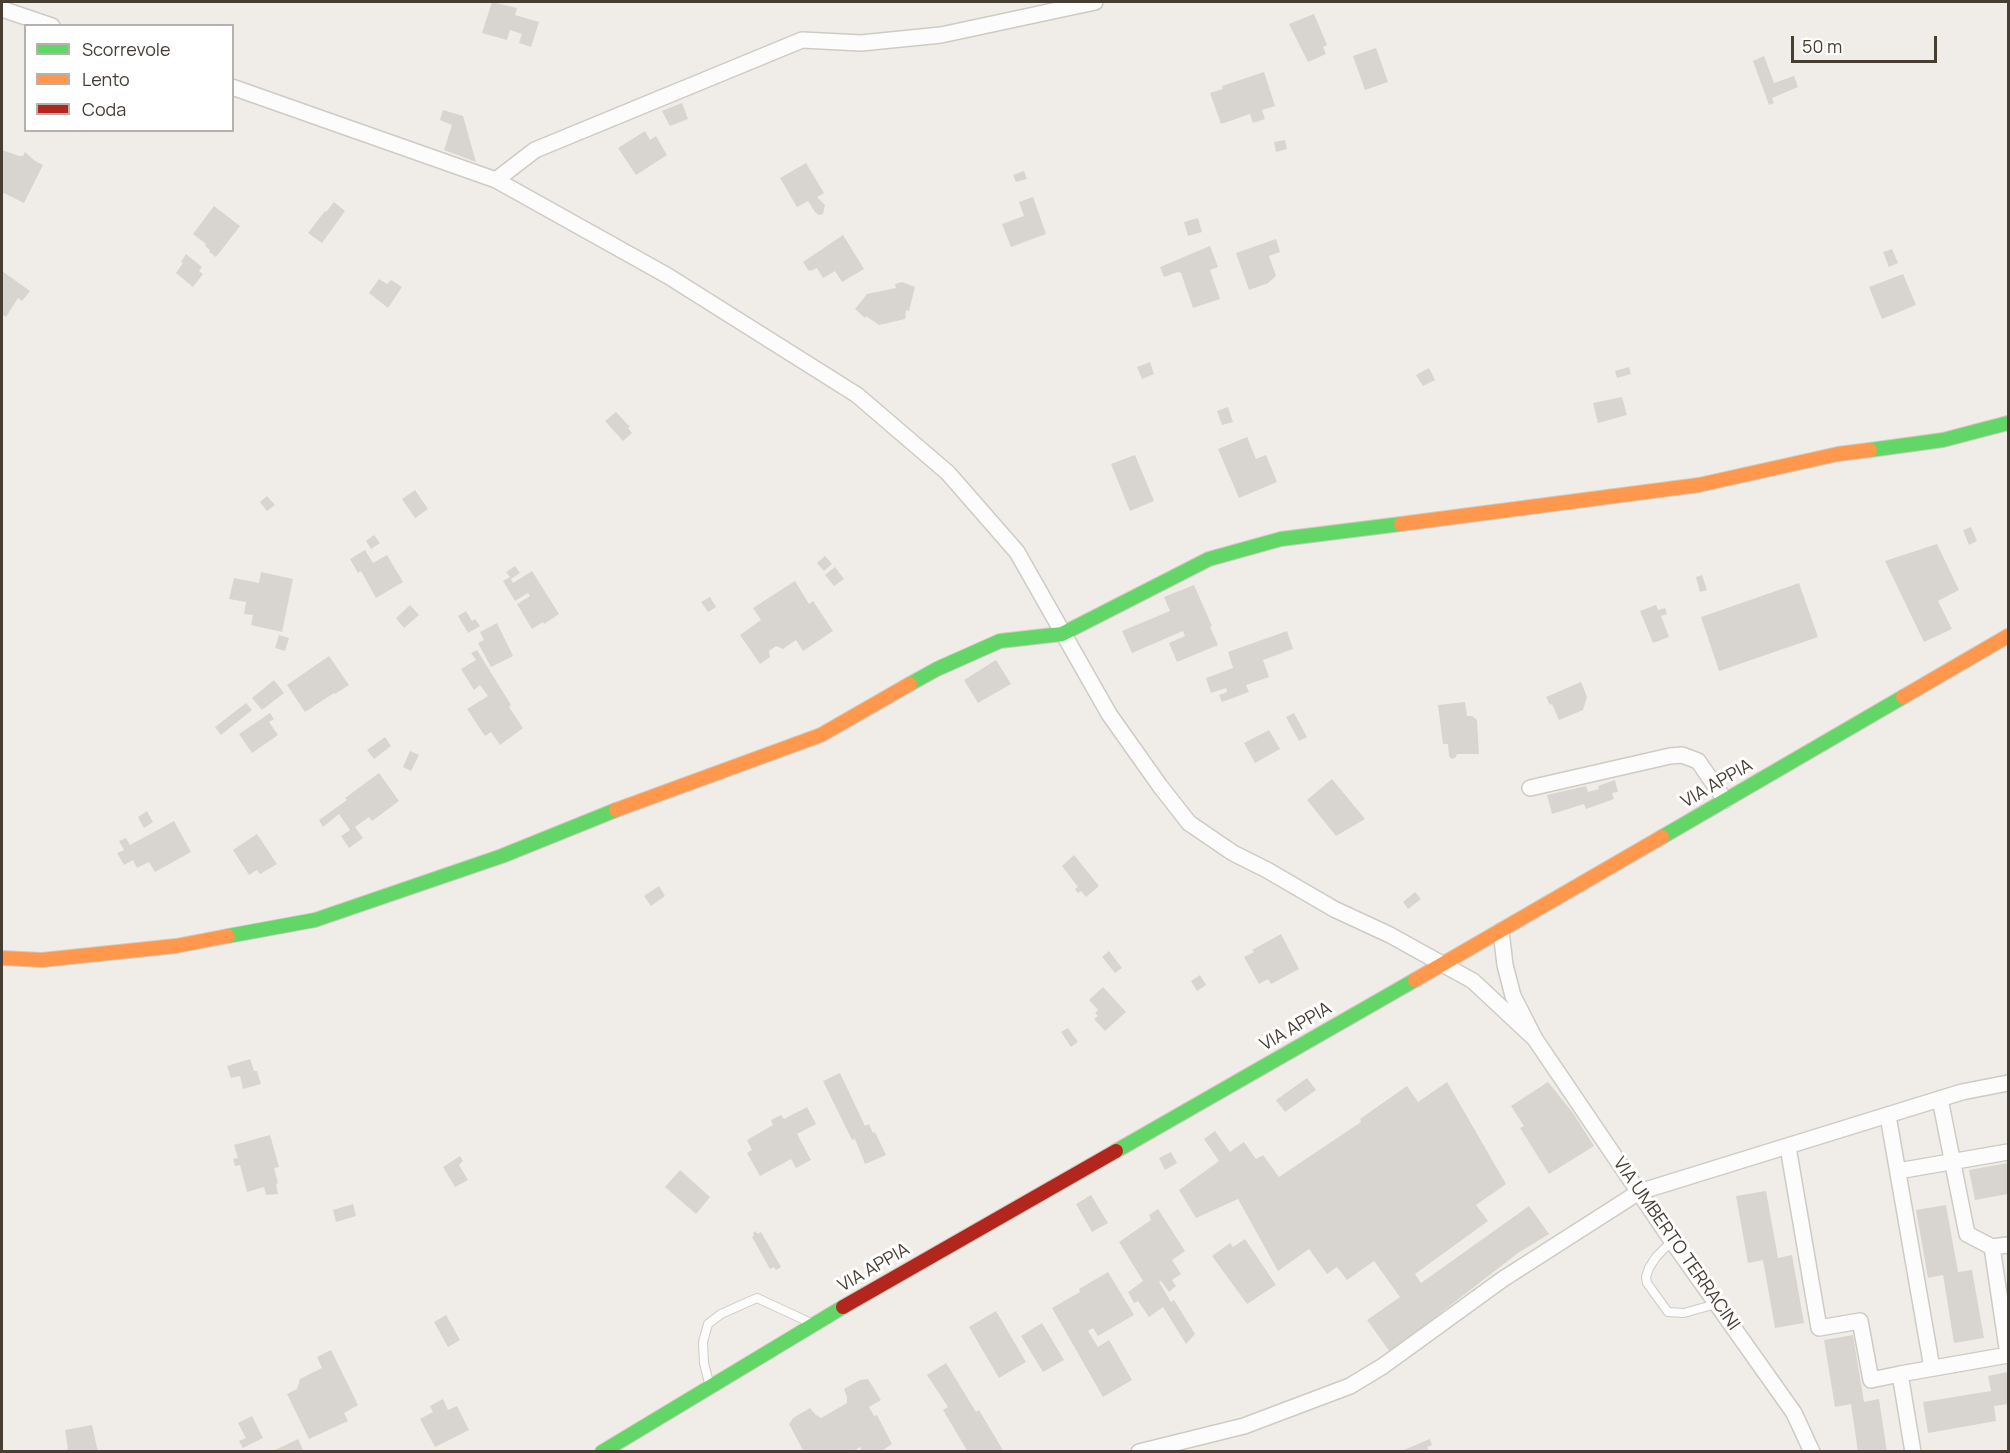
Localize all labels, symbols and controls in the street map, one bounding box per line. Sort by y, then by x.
legend [24,24,234,132]
scale bar [1794,24,1940,62]
text: 50 m [1802,34,1842,58]
text: Scorrevole [82,37,171,61]
text: Lento [82,67,130,91]
text: Coda [82,97,126,121]
street label: VIA APPIA [1677,755,1757,813]
street label: VIA APPIA [1256,998,1336,1056]
street label: VIA UMBERTO TERRACINI [1608,1153,1744,1335]
street label: VIA APPIA [834,1239,914,1297]

